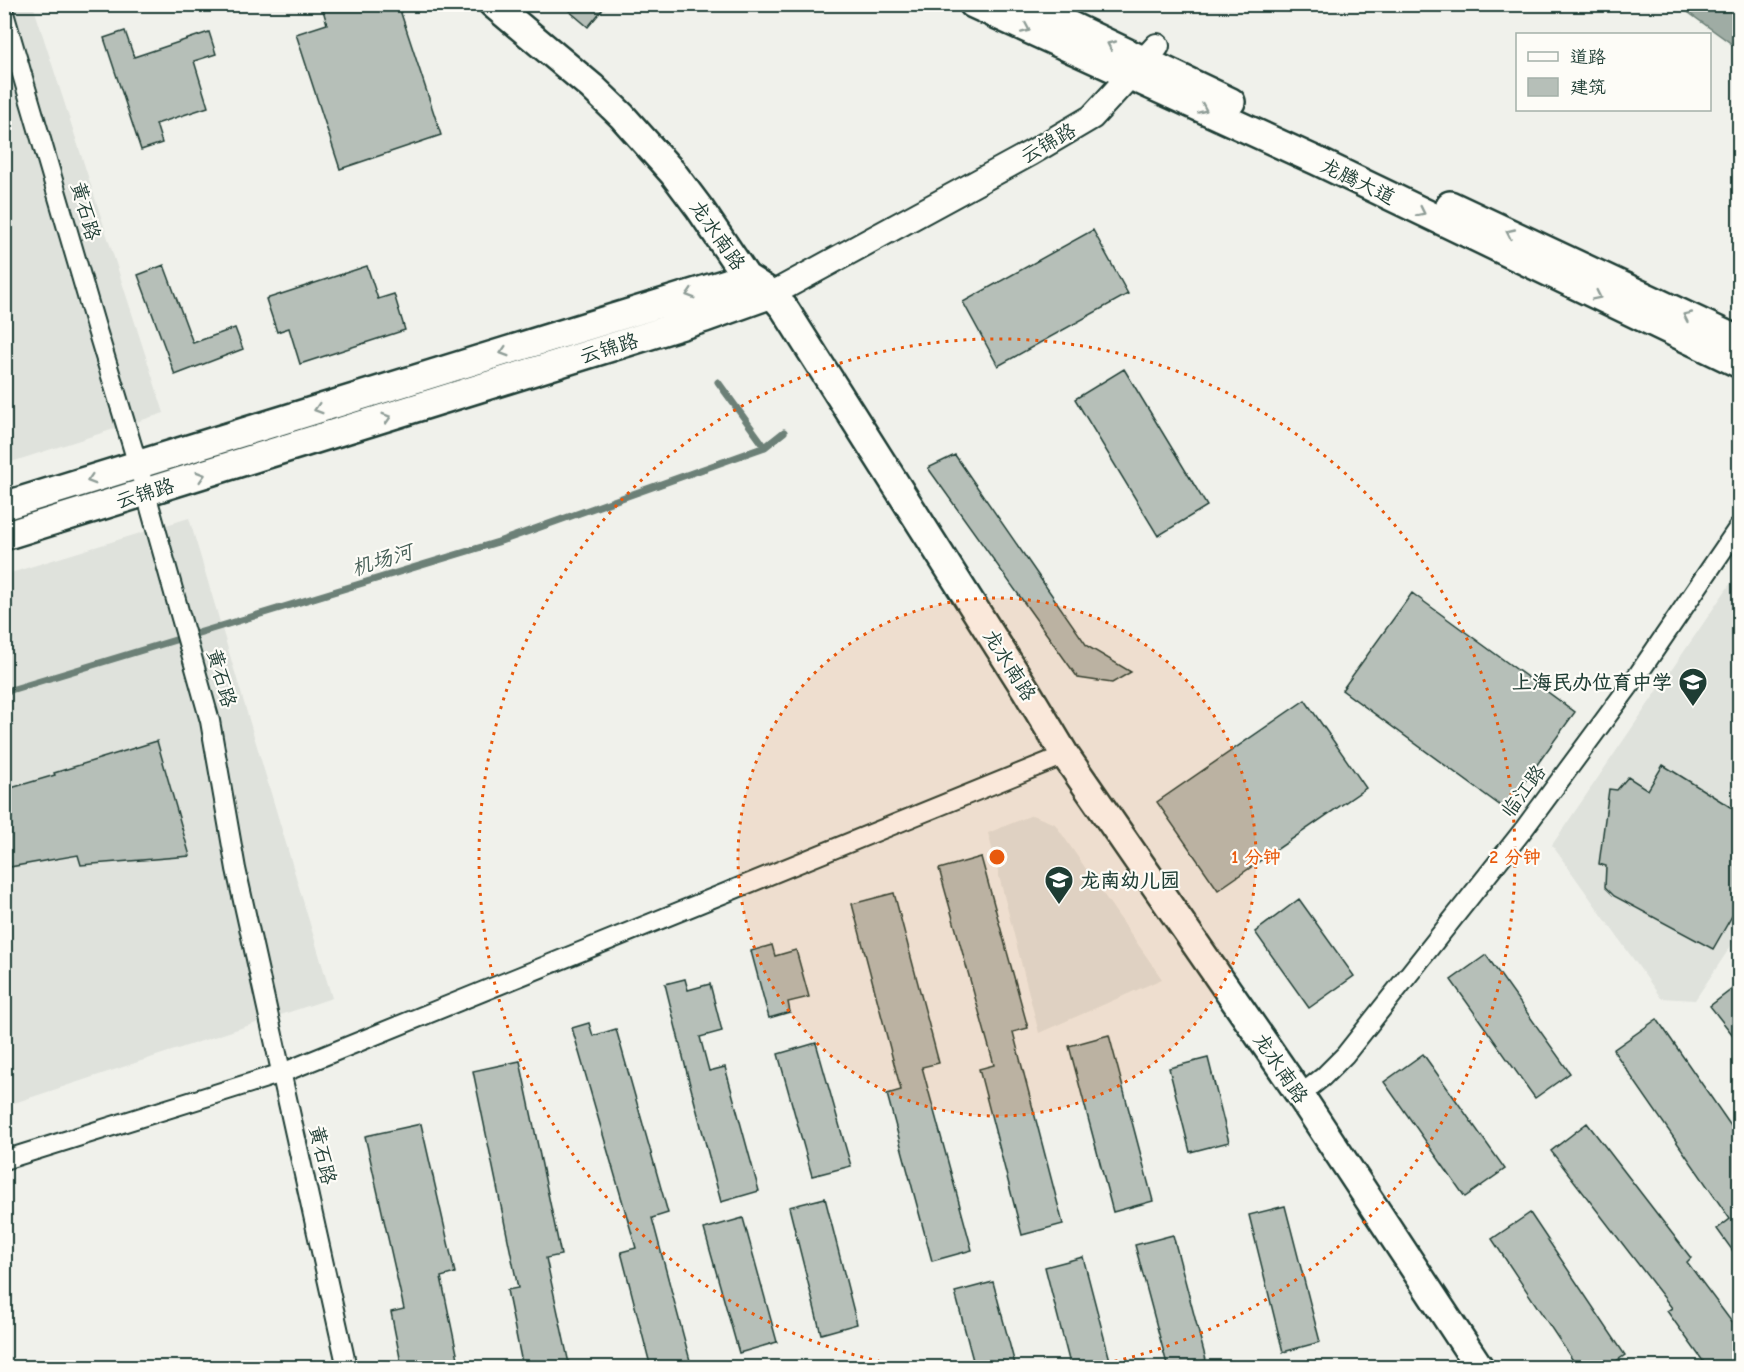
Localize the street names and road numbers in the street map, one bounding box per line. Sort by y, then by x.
street label: 云锦路 [1017,118,1081,168]
street label: 龙腾大道 [1317,154,1399,209]
street label: 黄石路 [66,179,105,244]
street label: 龙水南路 [685,196,751,275]
street label: 云锦路 [577,328,642,368]
street label: 云锦路 [113,473,178,513]
street label: 龙水南路 [979,625,1041,706]
street label: 黄石路 [202,646,241,711]
street label: 临江路 [1496,760,1551,822]
street label: 龙水南路 [1249,1029,1313,1109]
street label: 黄石路 [305,1123,341,1188]

